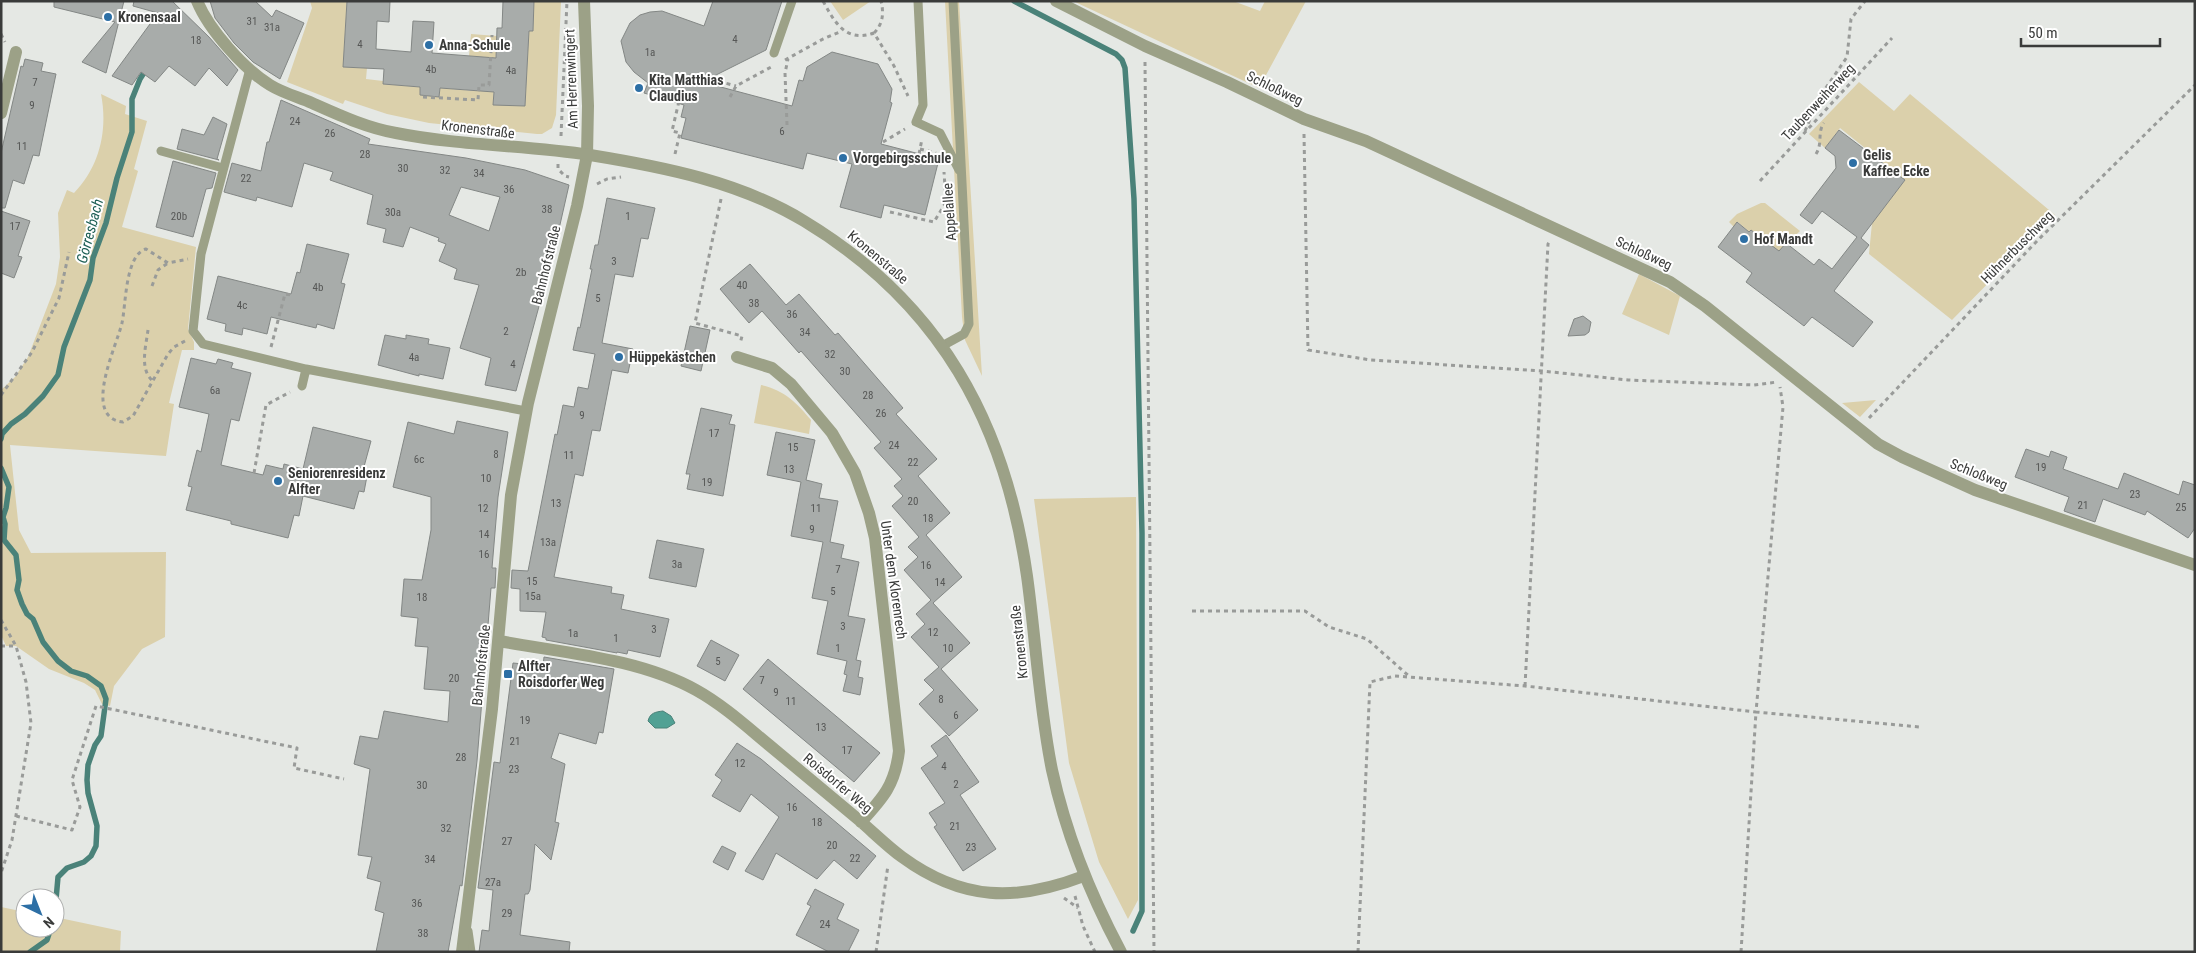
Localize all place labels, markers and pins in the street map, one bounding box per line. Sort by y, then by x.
place label: Kronensaal [118,9,181,25]
marker: Kronensaal [102,11,114,23]
place label: Anna-Schule [439,37,511,53]
marker: Anna-Schule [423,39,435,51]
place label: Kita Matthias Claudius [649,72,724,104]
marker: Kita Matthias Claudius [633,82,645,94]
place label: Gelis Kaffee Ecke [1863,147,1930,179]
place label: Vorgebirgsschule [853,150,951,166]
marker: Vorgebirgsschule [837,152,849,164]
marker: Gelis Kaffee Ecke [1847,157,1859,169]
place label: Hof Mandt [1754,231,1813,247]
marker: Hof Mandt [1738,233,1750,245]
place label: Hüppekästchen [629,349,716,365]
marker: Hüppekästchen [613,351,625,363]
place label: Seniorenresidenz Alfter [288,465,386,497]
marker: Seniorenresidenz Alfter [272,475,284,487]
place label: Alfter Roisdorfer Weg [518,658,604,690]
marker: Alfter Roisdorfer Weg [502,668,514,680]

